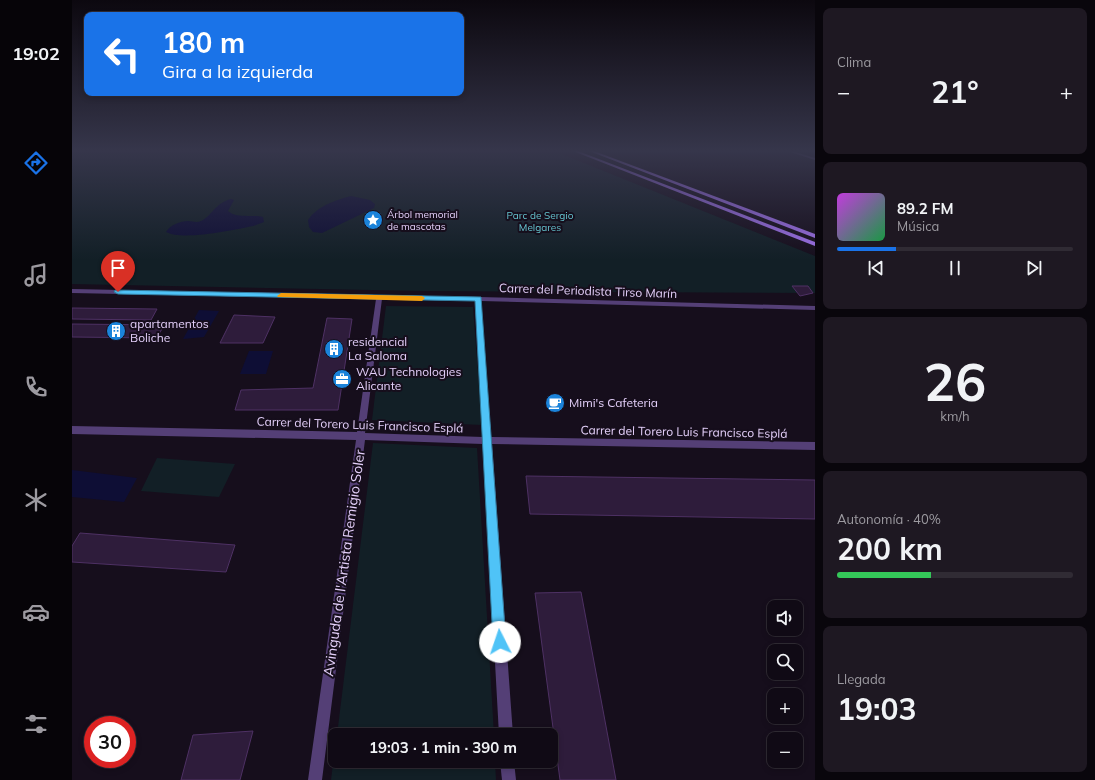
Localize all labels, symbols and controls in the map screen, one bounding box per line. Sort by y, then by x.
text: 180 m [162,25,245,60]
icon: left [96,28,148,80]
text: 19:02 [12,42,60,65]
text: Clima [837,54,871,70]
text: Gira a la izquierda [162,60,313,83]
text: 21° [931,73,979,111]
text: − [837,78,850,106]
text: + [1060,78,1073,106]
icon: directions [22,149,50,177]
text: 89.2 FM [897,199,953,218]
place label: Árbol memorial de mascotas [387,208,458,233]
place icon: Árbol memorial de mascotas [362,209,384,231]
park label: Parc de Sergio Melgares [507,209,574,234]
text: Música [897,218,939,234]
pin [101,251,135,292]
icon: arrive [107,257,129,279]
icon: previous [865,257,887,279]
icon: pause [944,257,966,279]
icon: next [1023,257,1045,279]
icon: music [22,261,50,289]
street label: Carrer del Periodista Tirso Marín [499,280,677,301]
place label: apartamentos Boliche [130,316,209,345]
building icon: apartamentos Boliche [105,320,127,342]
place label: residencial La Saloma [348,334,407,363]
building icon: residencial La Saloma [323,338,345,360]
text: 26 [924,349,986,414]
place label: WAU Technologies Alicante [356,364,461,393]
office icon: WAU Technologies Alicante [331,368,353,390]
icon: phone [22,373,50,401]
cafe icon: Mimi's Cafeteria [544,392,566,414]
place label: Mimi's Cafeteria [569,395,658,410]
text: km/h [940,408,970,424]
street label: Carrer del Torero Luis Francisco Esplá [256,413,464,436]
street label: Carrer del Torero Luis Francisco Esplá [580,422,788,441]
street label: Avinguda de l'Artista Remigio Soler [319,448,369,677]
icon: climate [22,486,50,514]
text: Autonomía · 40% [837,511,941,527]
text: 200 km [837,530,943,568]
icon: car [22,598,50,626]
map controls [767,600,803,768]
button: sound [767,600,803,636]
position arrow [479,621,521,663]
button: search [767,644,803,680]
text: Llegada [837,671,886,687]
button: + [767,688,803,724]
text: 19:03 [837,690,916,728]
icon: filters [22,710,50,738]
speed limit sign: 30 [84,716,136,768]
button: − [767,732,803,768]
text: 19:03 · 1 min · 390 m [369,738,517,757]

